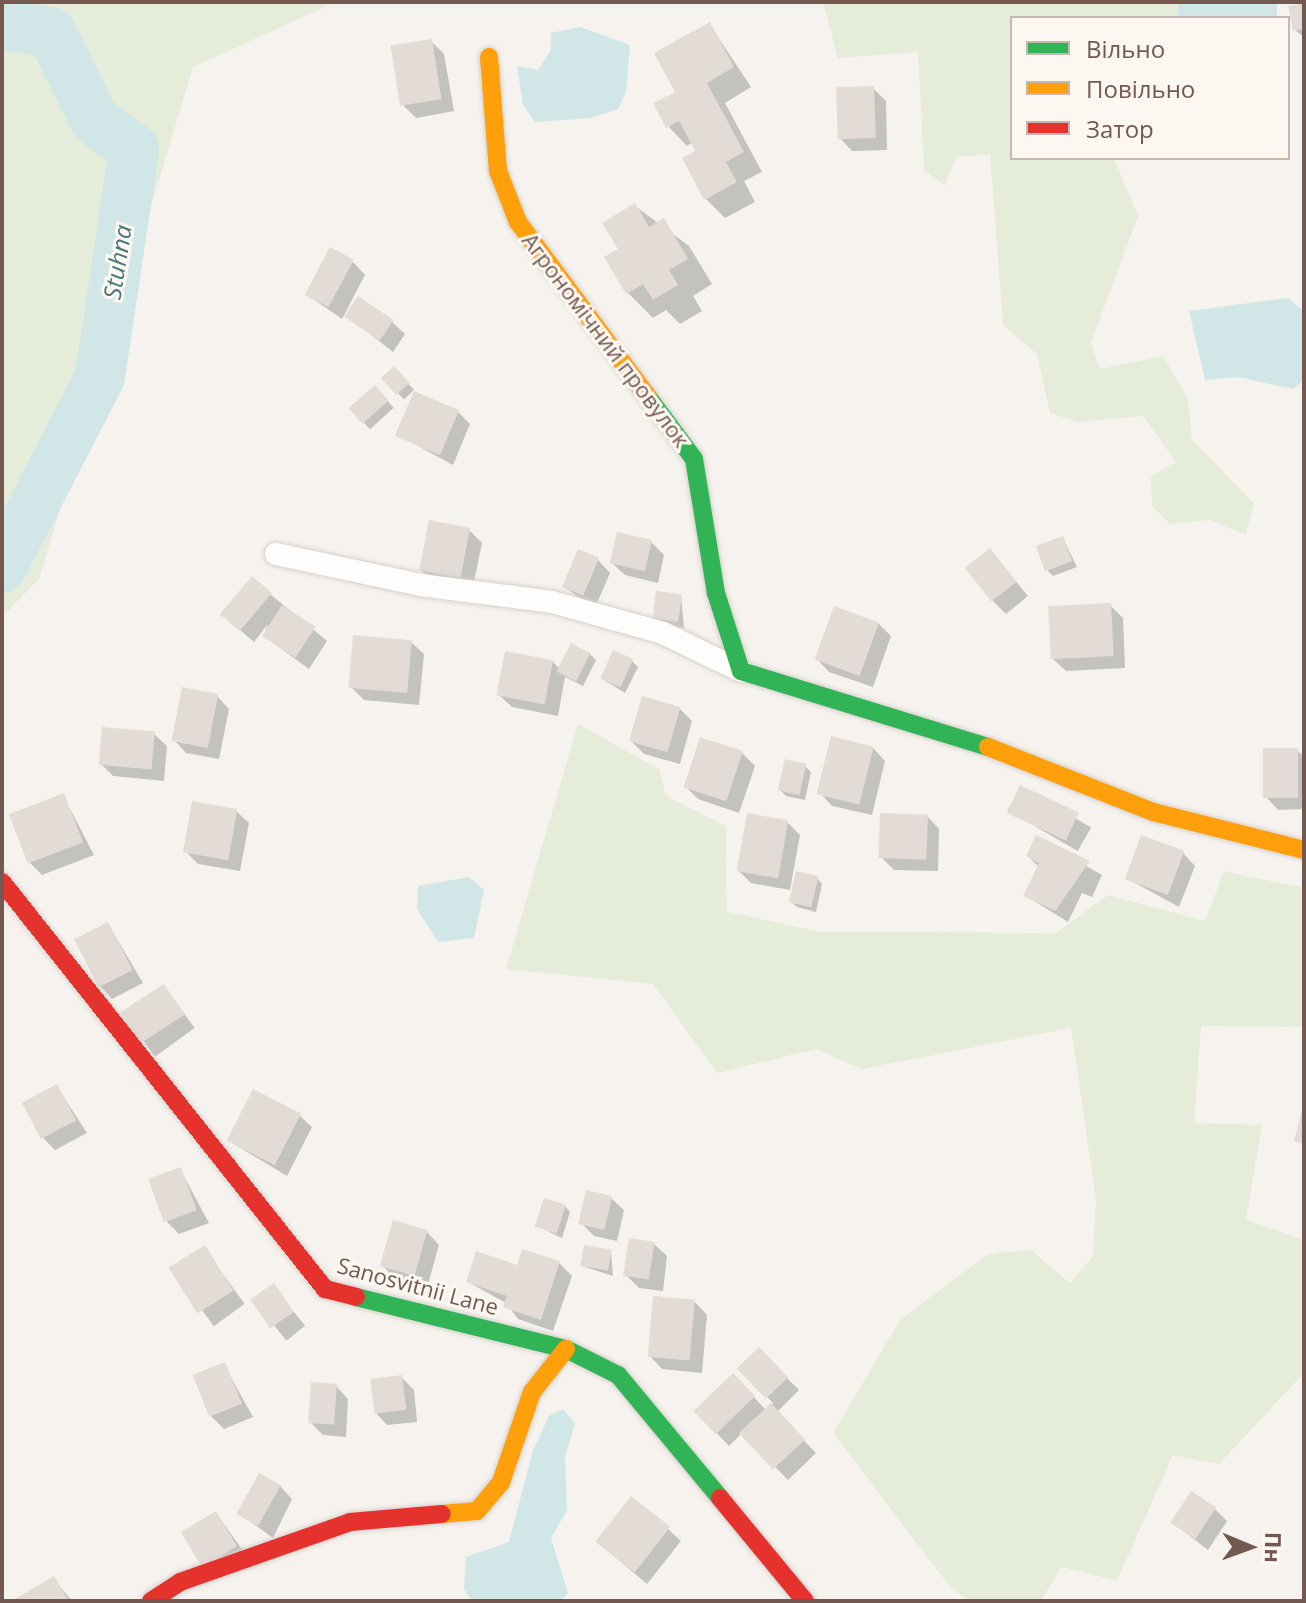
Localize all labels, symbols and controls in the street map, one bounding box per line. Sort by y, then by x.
legend [1010,16,1290,160]
text: Вільно [1086,32,1165,65]
text: Повільно [1086,72,1195,105]
text: Затор [1086,112,1154,145]
water label: Stuhna [97,223,137,301]
street label: Агрономічний провулок [517,228,695,452]
street label: Sanosvitnii Lane [335,1252,501,1320]
north arrow [1210,1507,1290,1587]
text: Пн [1259,1532,1289,1563]

